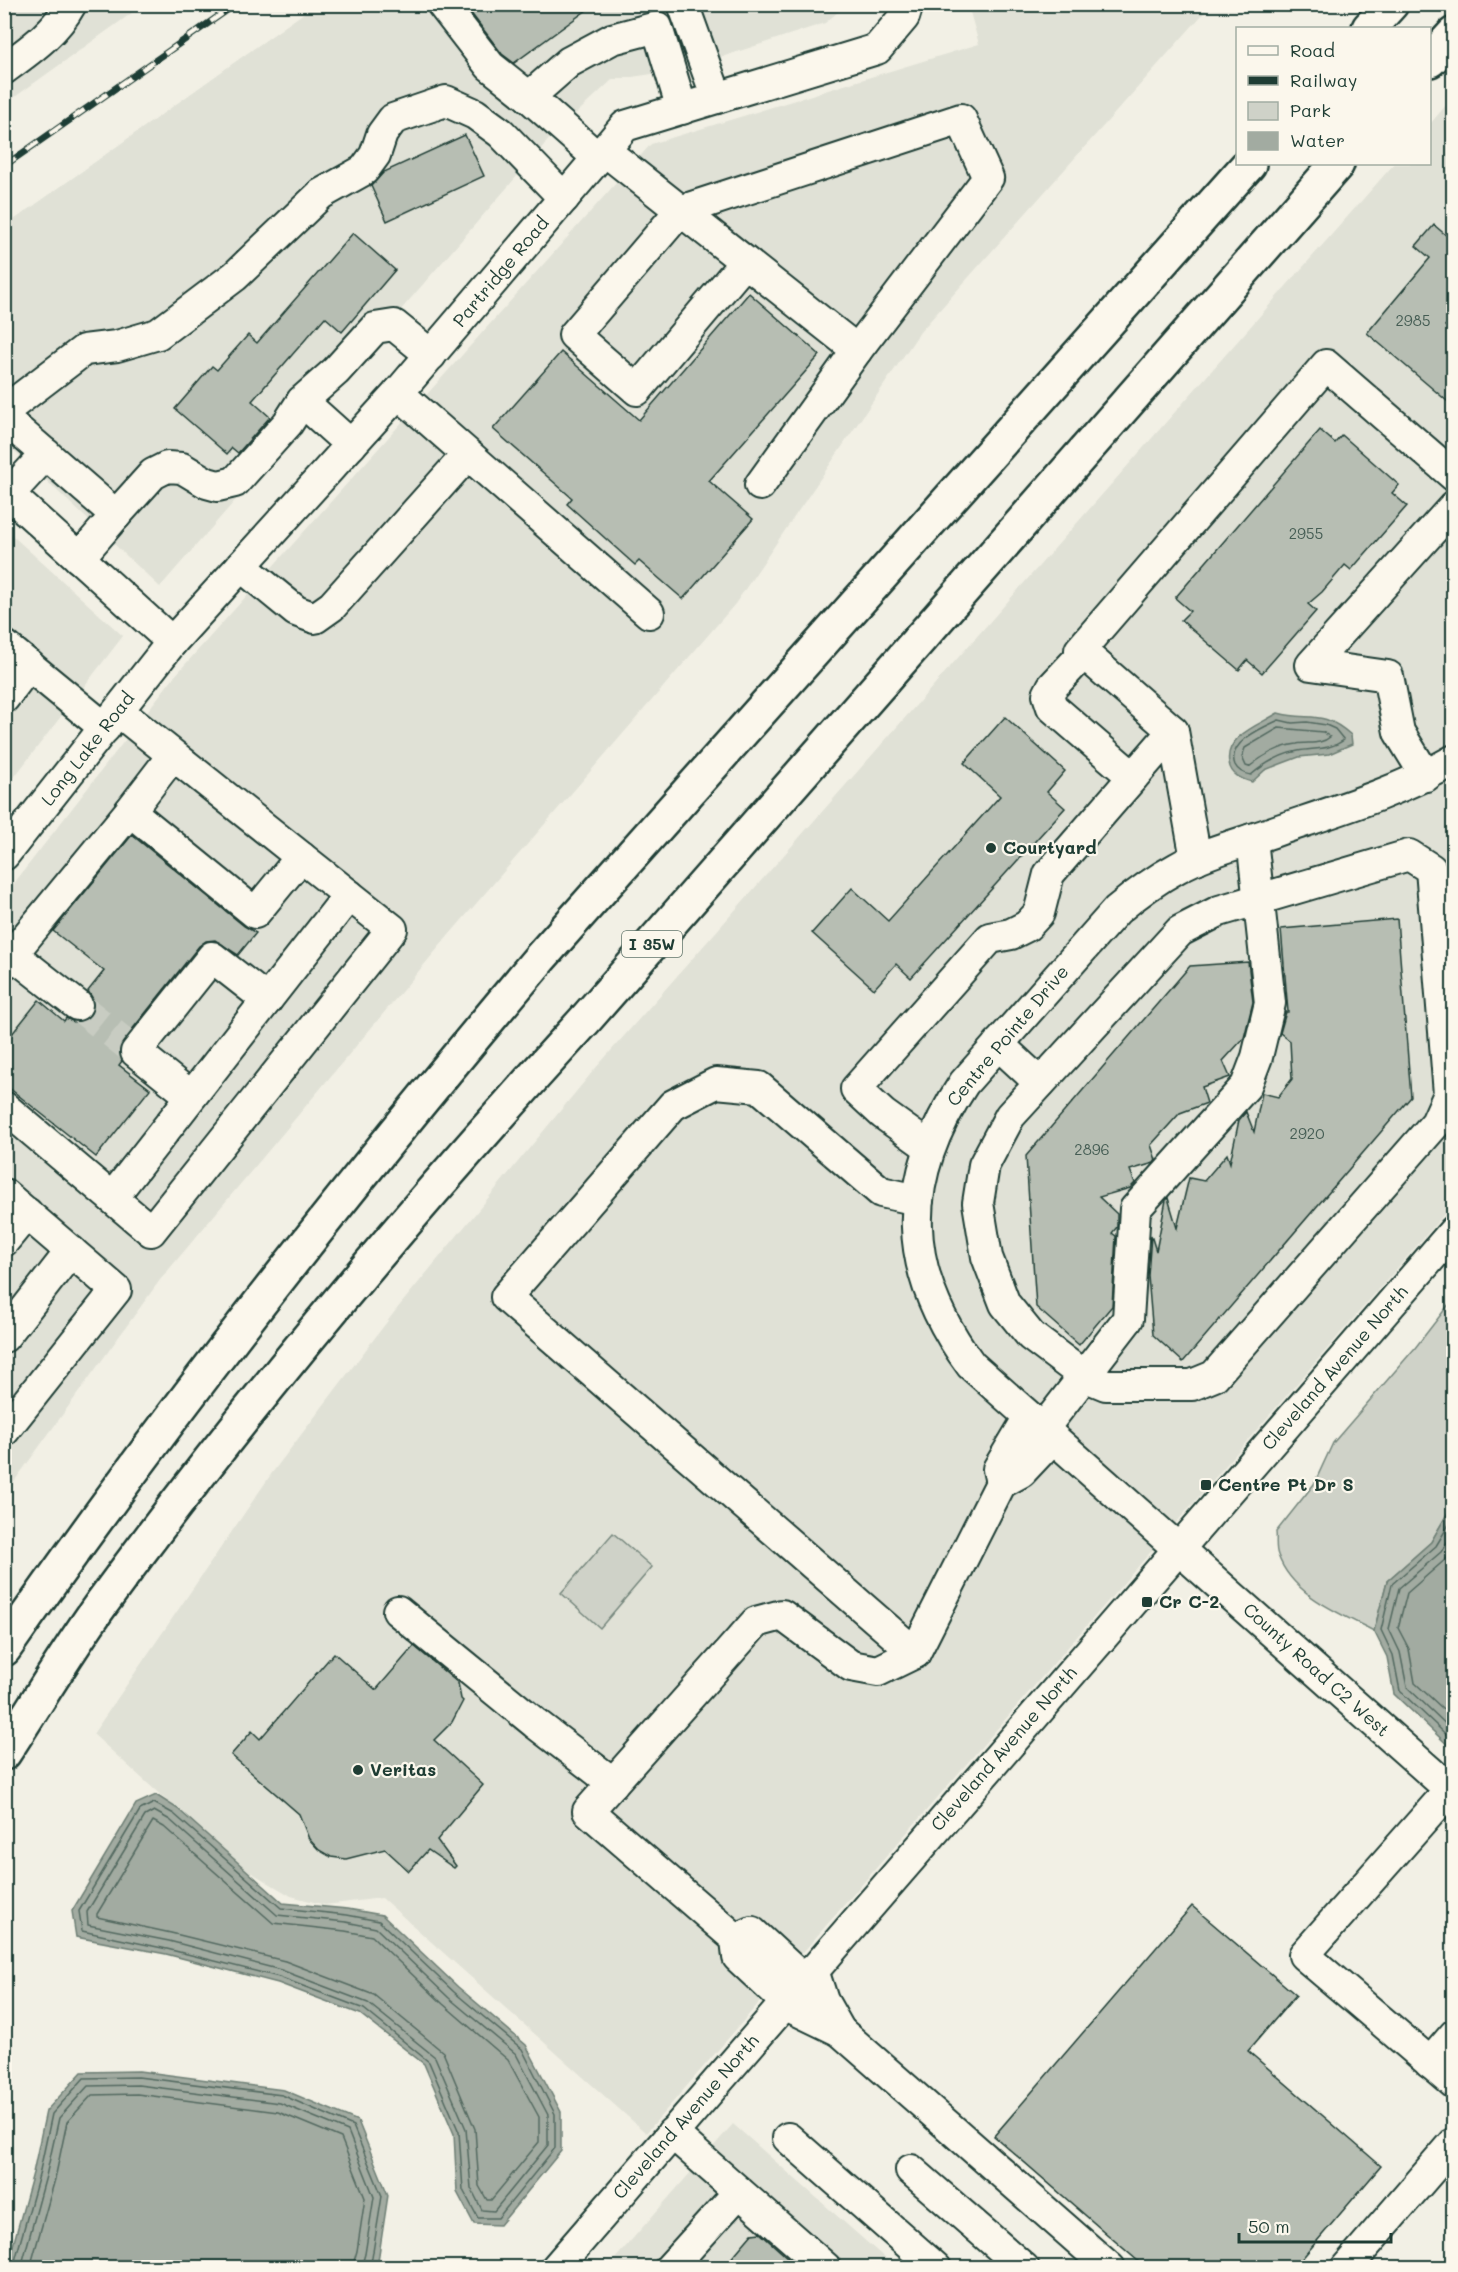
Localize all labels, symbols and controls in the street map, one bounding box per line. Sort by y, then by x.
legend [1236,27,1431,165]
text: Road [1290,38,1335,62]
text: Railway [1290,68,1357,92]
text: Park [1290,98,1331,122]
text: Water [1290,128,1345,152]
street label: Partridge Road [447,211,554,332]
house number: 2985 [1395,310,1431,330]
house number: 2955 [1289,523,1323,543]
street label: Long Lake Road [35,687,139,810]
place label: Courtyard [1003,835,1097,859]
marker: Courtyard [984,841,998,855]
road number: I 35W [622,931,682,957]
street label: Centre Pointe Drive [941,960,1073,1111]
house number: 2920 [1290,1123,1324,1143]
house number: 2896 [1074,1139,1110,1159]
street label: Cleveland Avenue North [1256,1280,1413,1455]
place label: Centre Pt Dr S [1218,1472,1354,1496]
marker: Centre Pt Dr S [1199,1478,1213,1492]
place label: Cr C-2 [1159,1589,1219,1613]
marker: Cr C-2 [1140,1595,1154,1609]
street label: County Road C2 West [1238,1597,1395,1742]
street label: Cleveland Avenue North [925,1661,1082,1836]
place label: Veritas [370,1757,436,1781]
marker: Veritas [351,1763,365,1777]
street label: Cleveland Avenue North [607,2029,764,2204]
scale bar [1239,2206,1390,2244]
text: 50 m [1248,2214,1290,2238]

